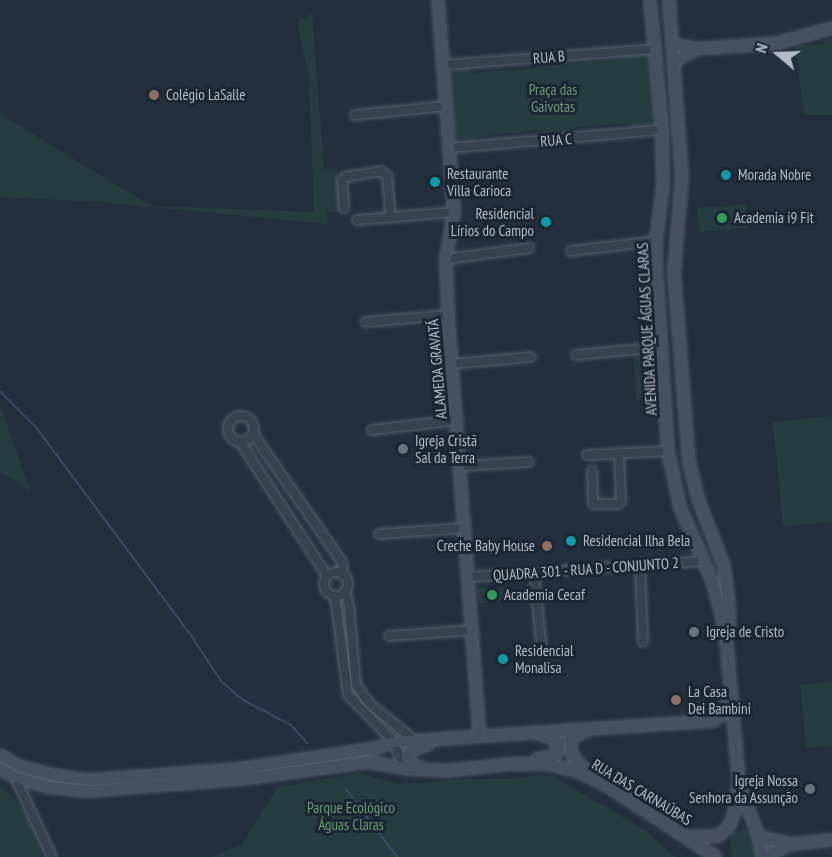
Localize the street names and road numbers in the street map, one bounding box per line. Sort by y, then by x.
street label: RUA B [532,47,566,67]
street label: RUA C [539,130,573,150]
street label: AVENIDA PARQUE ÁGUAS CLARAS [633,242,661,416]
street label: ALAMEDA GRAVATÁ [424,318,450,420]
street label: QUADRA 301 - RUA D - CONJUNTO 2 [491,553,681,585]
street label: RUA DAS CARNAÚBAS [589,755,695,829]

